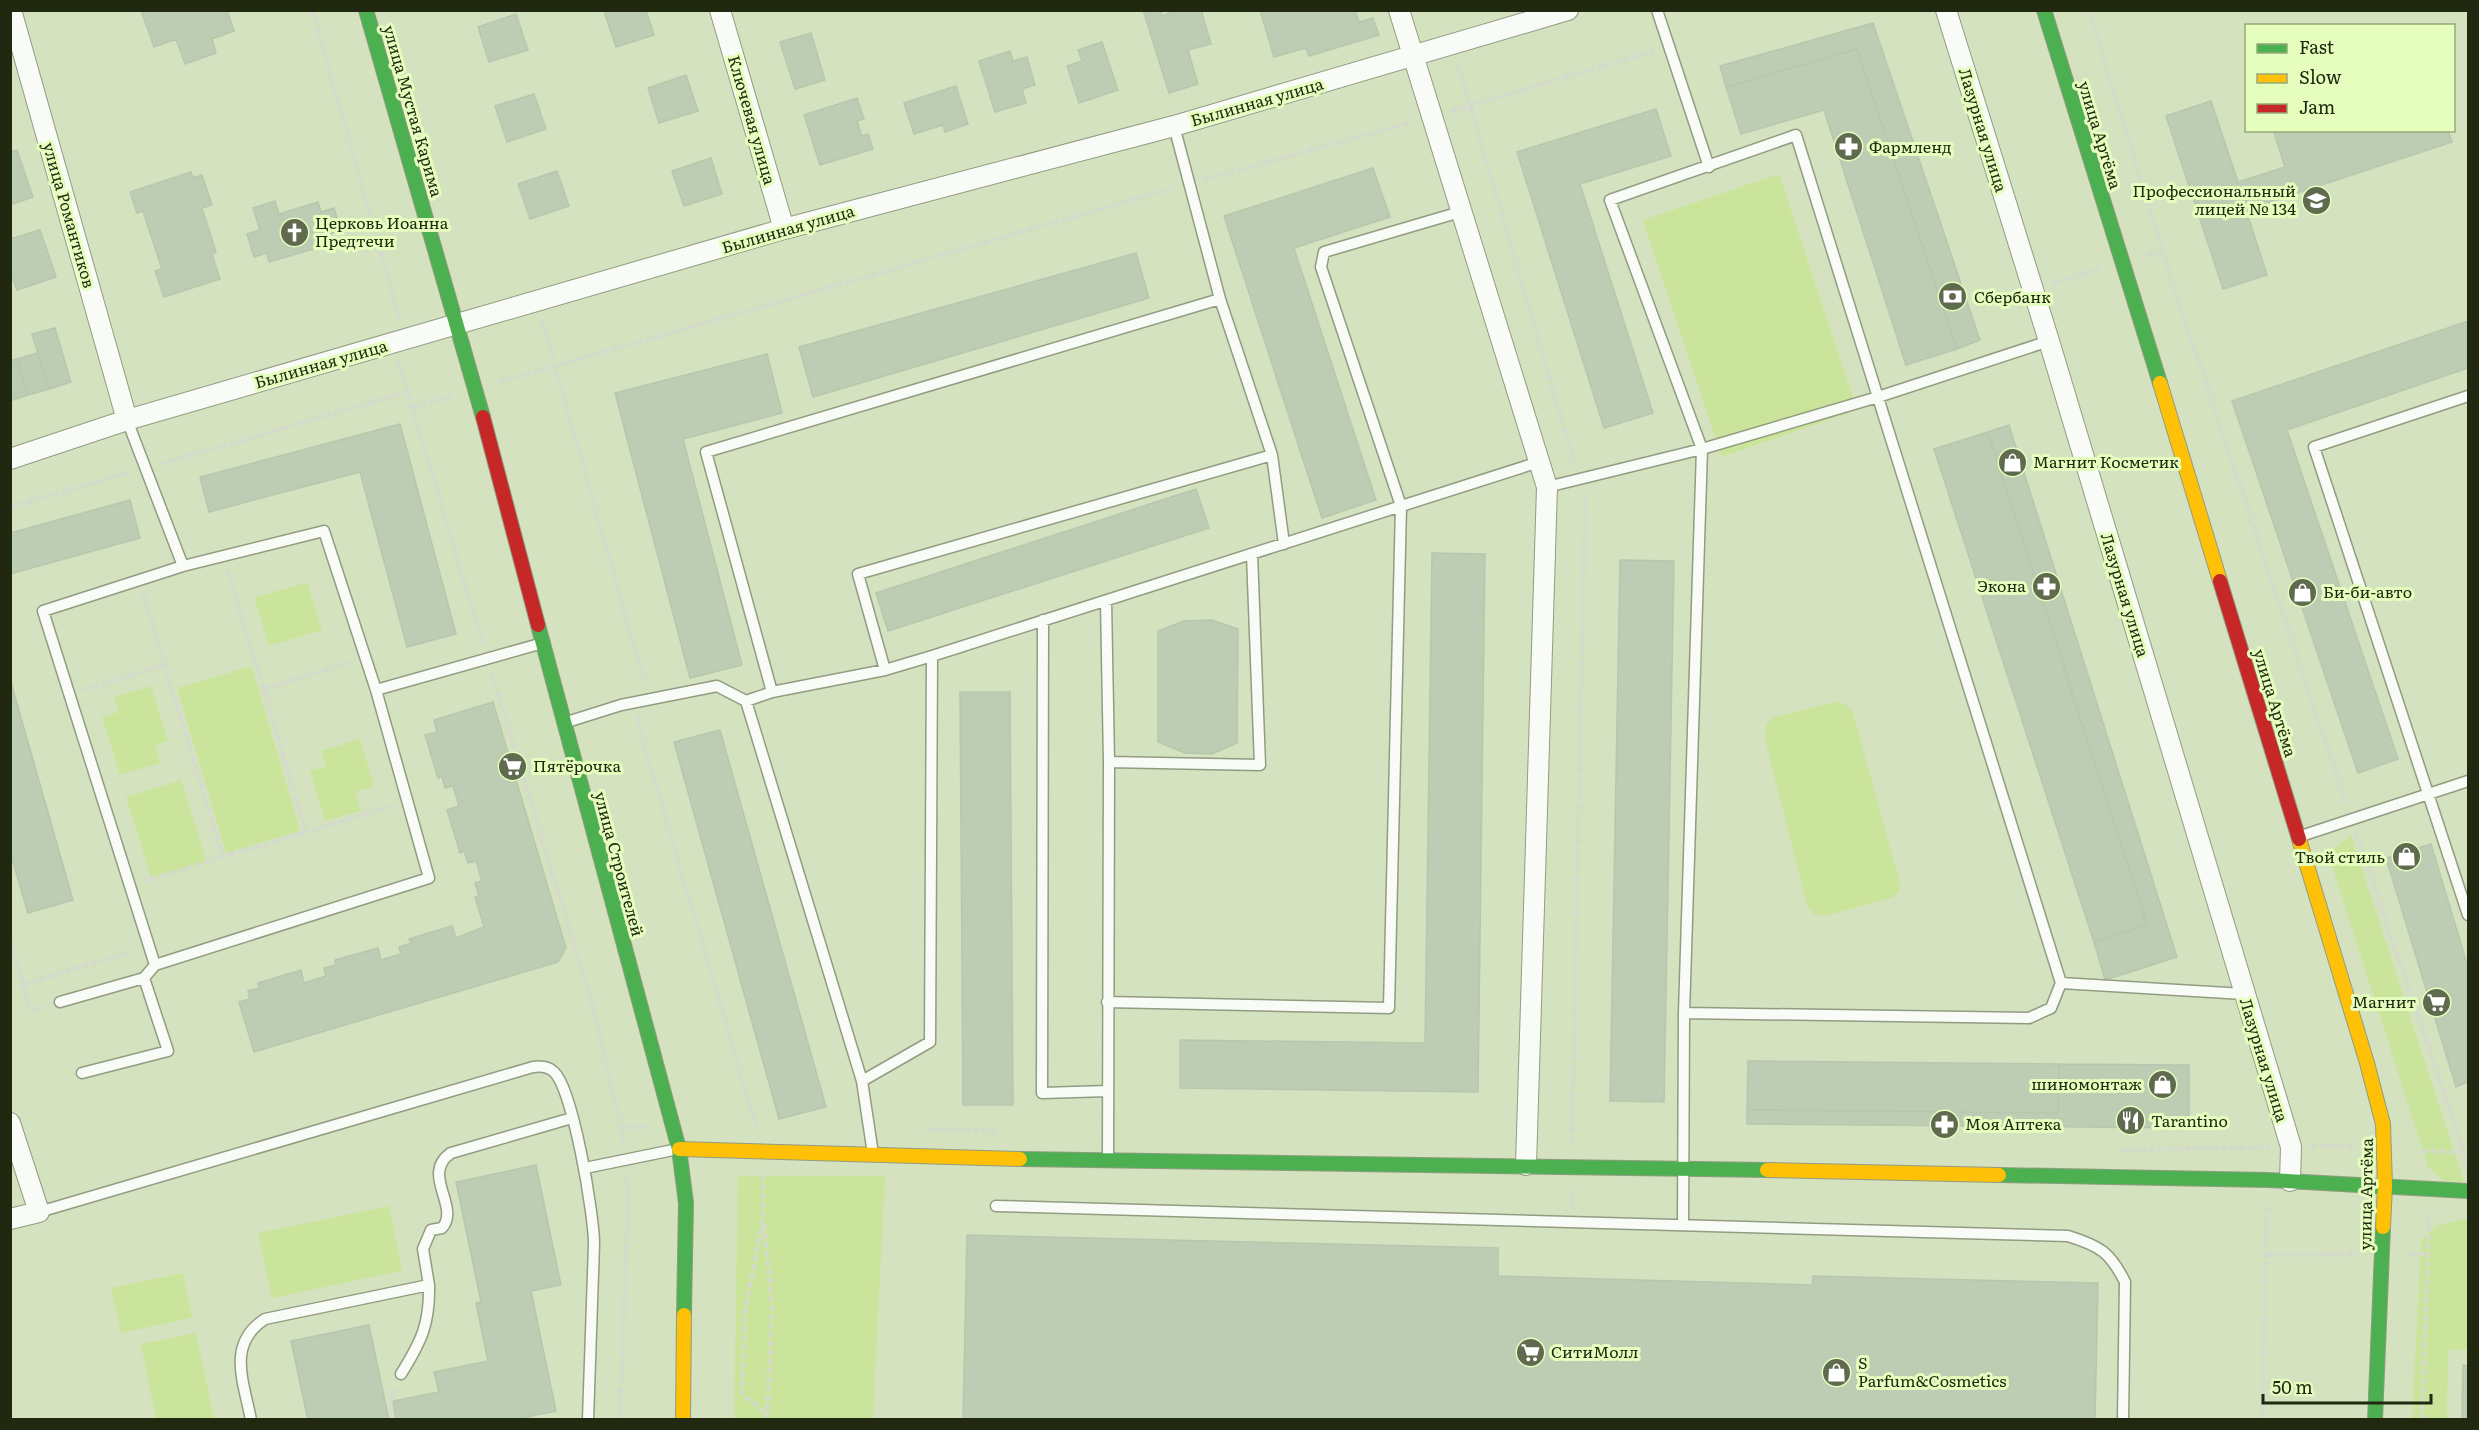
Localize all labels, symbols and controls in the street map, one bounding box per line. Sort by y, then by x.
street label: улица Мустая Карима [378,22,450,200]
legend [2245,24,2455,132]
text: Fast [2299,33,2335,60]
street label: Ключевая улица [723,52,783,187]
text: Slow [2299,63,2342,90]
street label: Лазурная улица [1954,65,2014,195]
street label: Былинная улица [1188,71,1326,131]
street label: улица Артёма [2073,78,2129,192]
text: Jam [2299,93,2335,120]
pharmacy icon: Фармленд [1832,131,1864,163]
place label: Фармленд [1869,134,1952,158]
street label: улица Романтиков [38,139,102,290]
place label: Профессиональный лицей № 134 [2132,178,2296,220]
school or university icon: Профессиональный лицей № 134 [2301,184,2333,216]
street label: Былинная улица [719,198,857,258]
place label: Церковь Иоанна Предтечи [315,210,449,252]
church icon: Церковь Иоанна Предтечи [278,216,310,248]
bank icon: Сбербанк [1937,281,1969,313]
place label: Сбербанк [1974,284,2051,308]
street label: Былинная улица [252,333,390,393]
shop icon: Магнит Косметик [1996,446,2028,478]
place label: Магнит Косметик [2033,449,2179,473]
street label: Лазурная улица [2096,530,2156,660]
pharmacy icon: Экона [2031,570,2063,602]
place label: Экона [1977,573,2026,597]
shop icon: Би-би-авто [2286,576,2318,608]
place label: Би-би-авто [2323,579,2412,603]
street label: улица Артёма [2248,646,2304,760]
supermarket icon: Пятёрочка [496,750,528,782]
place label: Пятёрочка [533,753,621,777]
street label: улица Строителей [589,789,651,939]
shop icon: Твой стиль [2390,841,2422,873]
place label: Твой стиль [2295,844,2385,868]
supermarket icon: Магнит [2421,986,2453,1018]
place label: Магнит [2352,989,2416,1013]
street label: Лазурная улица [2235,995,2295,1125]
shop icon: шиномонтаж [2147,1068,2179,1100]
place label: шиномонтаж [2031,1071,2142,1095]
restaurant icon: Tarantino [2114,1105,2146,1137]
pharmacy icon: Моя Аптека [1928,1108,1960,1140]
place label: Tarantino [2151,1108,2228,1132]
place label: Моя Аптека [1965,1111,2062,1135]
street label: улица Артёма [2352,1137,2378,1250]
supermarket icon: СитиМолл [1514,1336,1546,1368]
place label: СитиМолл [1551,1339,1638,1363]
place label: S Parfum&Cosmetics [1858,1350,2007,1392]
shop icon: S Parfum&Cosmetics [1821,1356,1853,1388]
scale bar [2263,1367,2431,1405]
text: 50 m [2272,1373,2313,1400]

